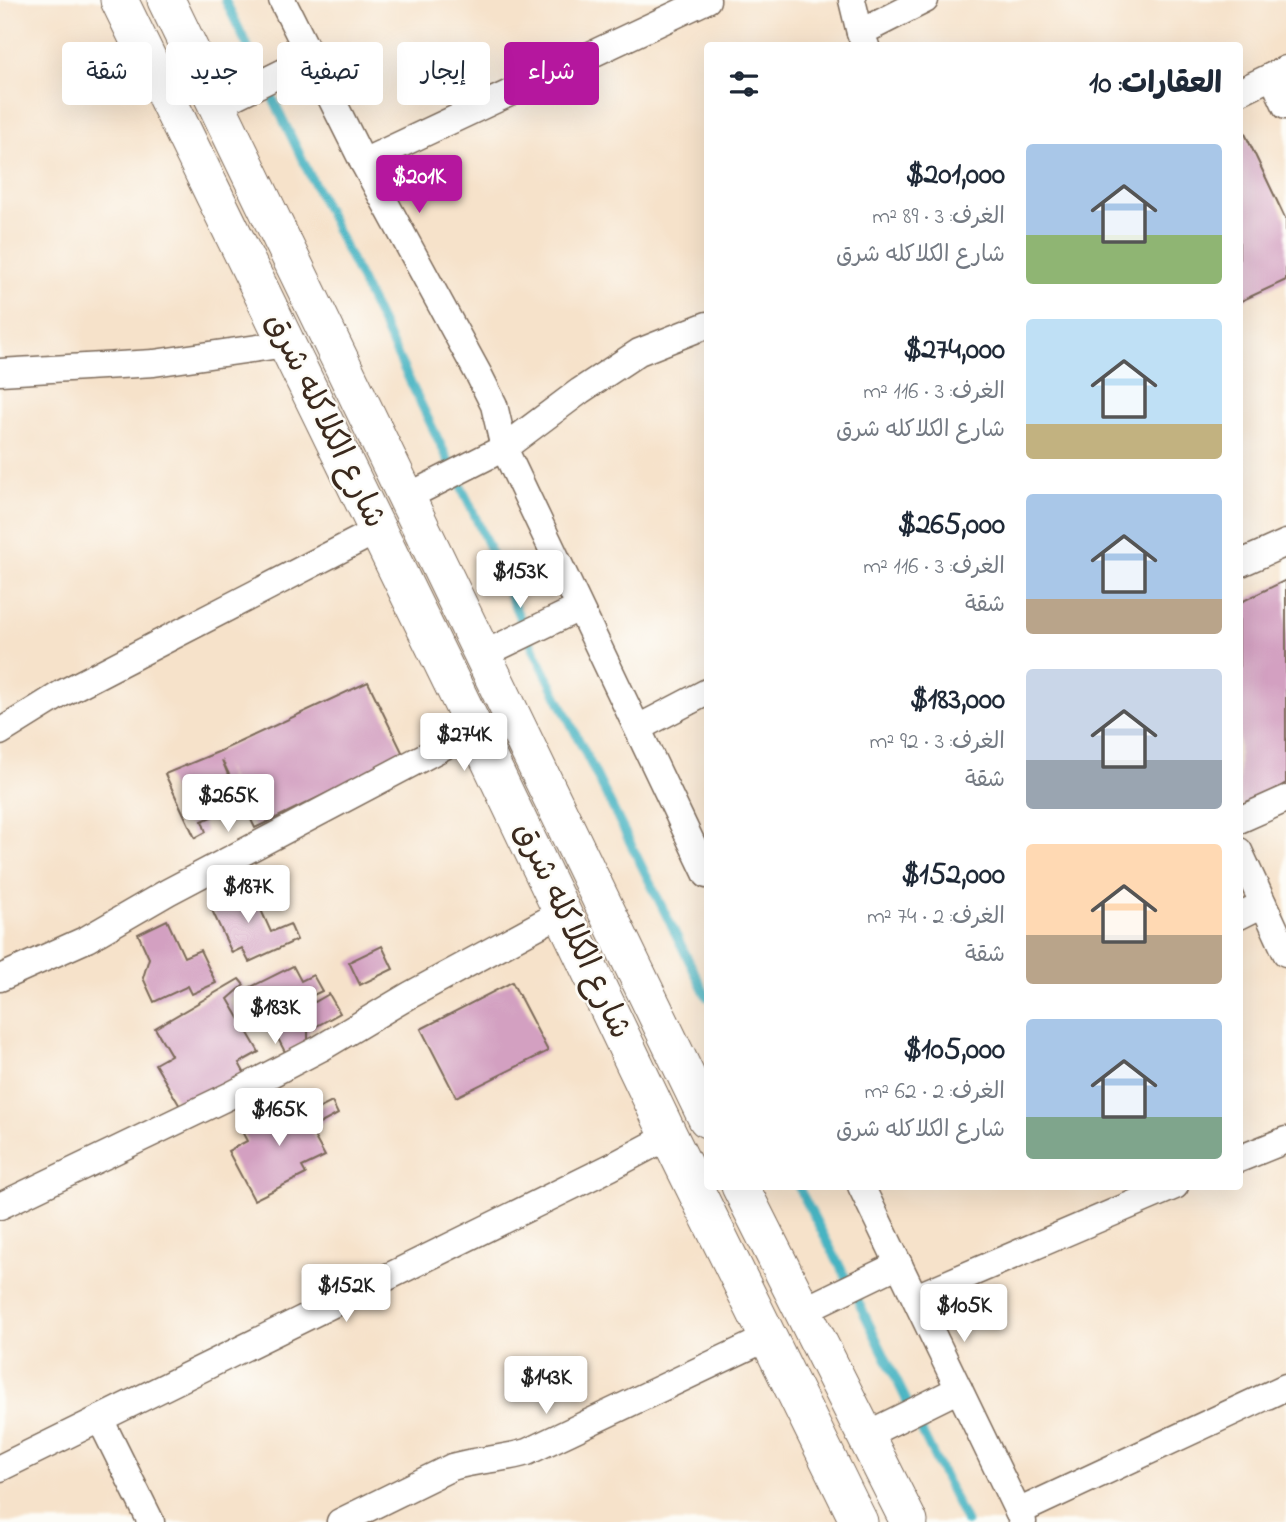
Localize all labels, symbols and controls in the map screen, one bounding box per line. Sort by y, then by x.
chip: شقة [62,42,152,105]
chip: جديد [166,42,263,105]
chip: تصفية [277,42,383,105]
chip: إيجار [397,42,490,105]
chip: شراء [504,42,599,105]
text: العقارات: 10 [1089,63,1222,107]
icon: filters [725,65,763,103]
text: $201,000 [905,154,1005,198]
pin: $201K [370,156,468,215]
text: $201K [392,161,446,194]
icon: home [1082,172,1166,256]
text: الغرف: 3 · 89 m² [872,201,1005,234]
text: شارع الكلاكله شرق [836,239,1005,272]
street label: شارع الكلاكله شرق [251,305,397,537]
text: $274,000 [903,329,1005,373]
icon: home [1082,347,1166,431]
text: الغرف: 3 · 116 m² [863,376,1005,409]
text: شارع الكلاكله شرق [836,414,1005,447]
text: $265,000 [898,504,1005,548]
icon: home [1082,522,1166,606]
pin: $153K [471,550,569,610]
text: الغرف: 3 · 116 m² [863,551,1005,584]
text: $153K [492,556,548,589]
text: شقة [965,589,1005,622]
text: $183,000 [910,679,1005,723]
icon: home [1082,697,1166,781]
pin: $274K [415,714,513,773]
text: $274K [436,719,492,752]
text: الغرف: 3 · 92 m² [870,726,1005,759]
text: شقة [965,764,1005,797]
pin: $265K [179,774,277,834]
text: $265K [198,780,258,813]
street label: شارع الكلاكله شرق [500,815,642,1047]
text: $152,000 [901,854,1005,898]
pin: $187K [199,866,297,925]
text: $187K [223,871,273,904]
icon: home [1082,872,1166,956]
text: الغرف: 2 · 74 m² [867,901,1005,934]
text: شقة [965,939,1005,972]
pin: $183K [226,986,324,1046]
text: $183K [250,992,300,1025]
text: $105,000 [903,1029,1005,1073]
icon: home [1082,1047,1166,1131]
text: الغرف: 2 · 62 m² [864,1076,1005,1109]
pin: $165K [230,1088,328,1148]
text: $165K [251,1094,307,1127]
text: شارع الكلاكله شرق [836,1114,1005,1147]
pin: $152K [297,1264,395,1324]
text: $152K [318,1270,374,1303]
pin: $105K [915,1284,1013,1344]
text: $105K [936,1290,992,1323]
pin: $143K [497,1356,595,1416]
text: $143K [520,1362,572,1395]

